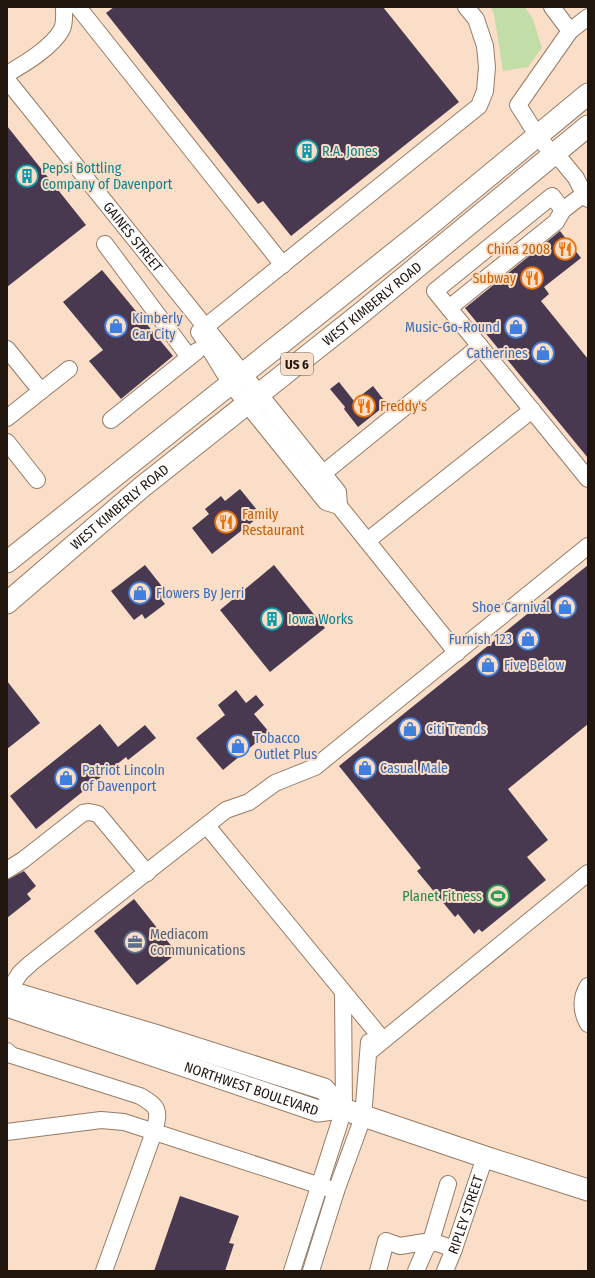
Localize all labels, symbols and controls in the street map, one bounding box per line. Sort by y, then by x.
building icon: R.A. Jones [294,138,320,164]
place label: R.A. Jones [322,143,378,160]
place label: Pepsi Bottling Company of Davenport [42,160,173,193]
building icon: Pepsi Bottling Company of Davenport [14,163,40,189]
street label: GAINES STREET [99,199,166,276]
restaurant icon: China 2008 [552,236,578,262]
place label: China 2008 [487,241,550,258]
street label: WEST KIMBERLY ROAD [319,259,425,350]
restaurant icon: Subway [519,265,545,291]
place label: Subway [472,270,517,287]
place label: Kimberly Car City [132,310,184,343]
shop icon: Kimberly Car City [103,313,129,339]
shop icon: Music-Go-Round [503,314,529,340]
place label: Music-Go-Round [405,319,500,336]
shop icon: Catherines [530,340,556,366]
place label: Catherines [467,345,528,362]
road number: US 6 [281,353,313,375]
restaurant icon: Freddy's [351,393,377,419]
place label: Freddy's [380,398,427,415]
street label: WEST KIMBERLY ROAD [67,461,172,554]
place label: Family Restaurant [242,506,305,539]
restaurant icon: Family Restaurant [213,509,239,535]
shop icon: Flowers By Jerri [127,580,153,606]
place label: Flowers By Jerri [156,585,244,602]
shop icon: Shoe Carnival [552,594,578,620]
place label: Shoe Carnival [472,599,550,616]
building icon: Iowa Works [259,606,285,632]
place label: Iowa Works [288,611,353,628]
shop icon: Furnish 123 [515,626,541,652]
place label: Furnish 123 [449,631,512,648]
shop icon: Five Below [475,652,501,678]
place label: Five Below [504,657,564,674]
shop icon: Citi Trends [397,716,423,742]
place label: Citi Trends [426,721,486,738]
place label: Tobacco Outlet Plus [254,730,317,763]
shop icon: Tobacco Outlet Plus [225,733,251,759]
shop icon: Casual Male [352,755,378,781]
place label: Casual Male [380,760,448,777]
place label: Patriot Lincoln of Davenport [82,762,165,795]
shop icon: Patriot Lincoln of Davenport [53,765,79,791]
sports icon: Planet Fitness [485,883,511,909]
place label: Planet Fitness [402,888,482,905]
place label: Mediacom Communications [150,926,246,959]
office icon: Mediacom Communications [122,929,148,955]
street label: NORTHWEST BOULEVARD [182,1058,321,1120]
street label: RIPLEY STREET [445,1173,487,1257]

